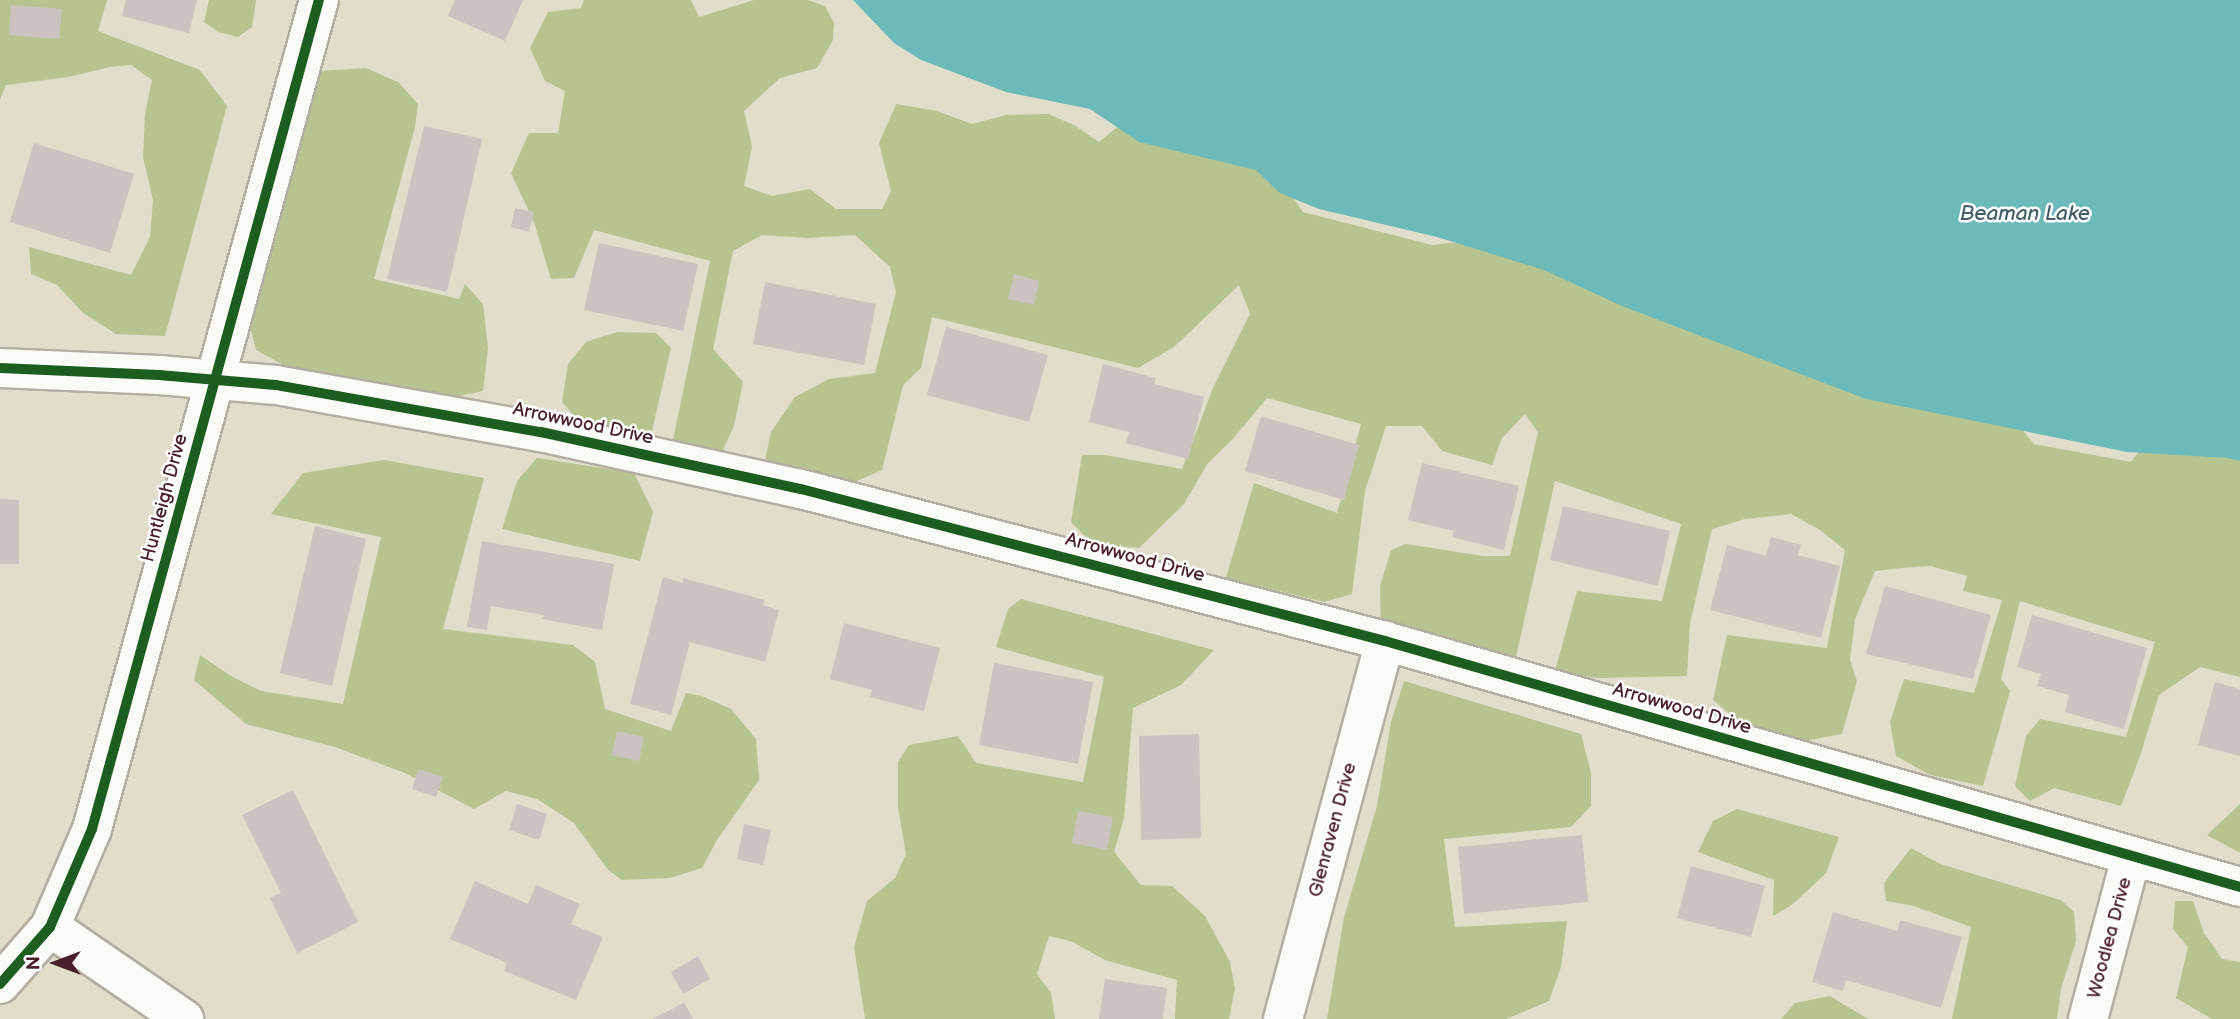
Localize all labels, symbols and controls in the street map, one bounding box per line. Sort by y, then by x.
water label: Beaman Lake [1960,201,2090,227]
street label: Arrowwood Drive [511,398,655,450]
street label: Huntleigh Drive [137,431,193,565]
street label: Arrowwood Drive [1063,528,1207,588]
street label: Arrowwood Drive [1610,678,1754,740]
street label: Glenraven Drive [1304,760,1362,900]
street label: Woodlea Drive [2083,875,2137,1001]
north arrow [21,928,91,998]
text: N [23,956,46,970]

